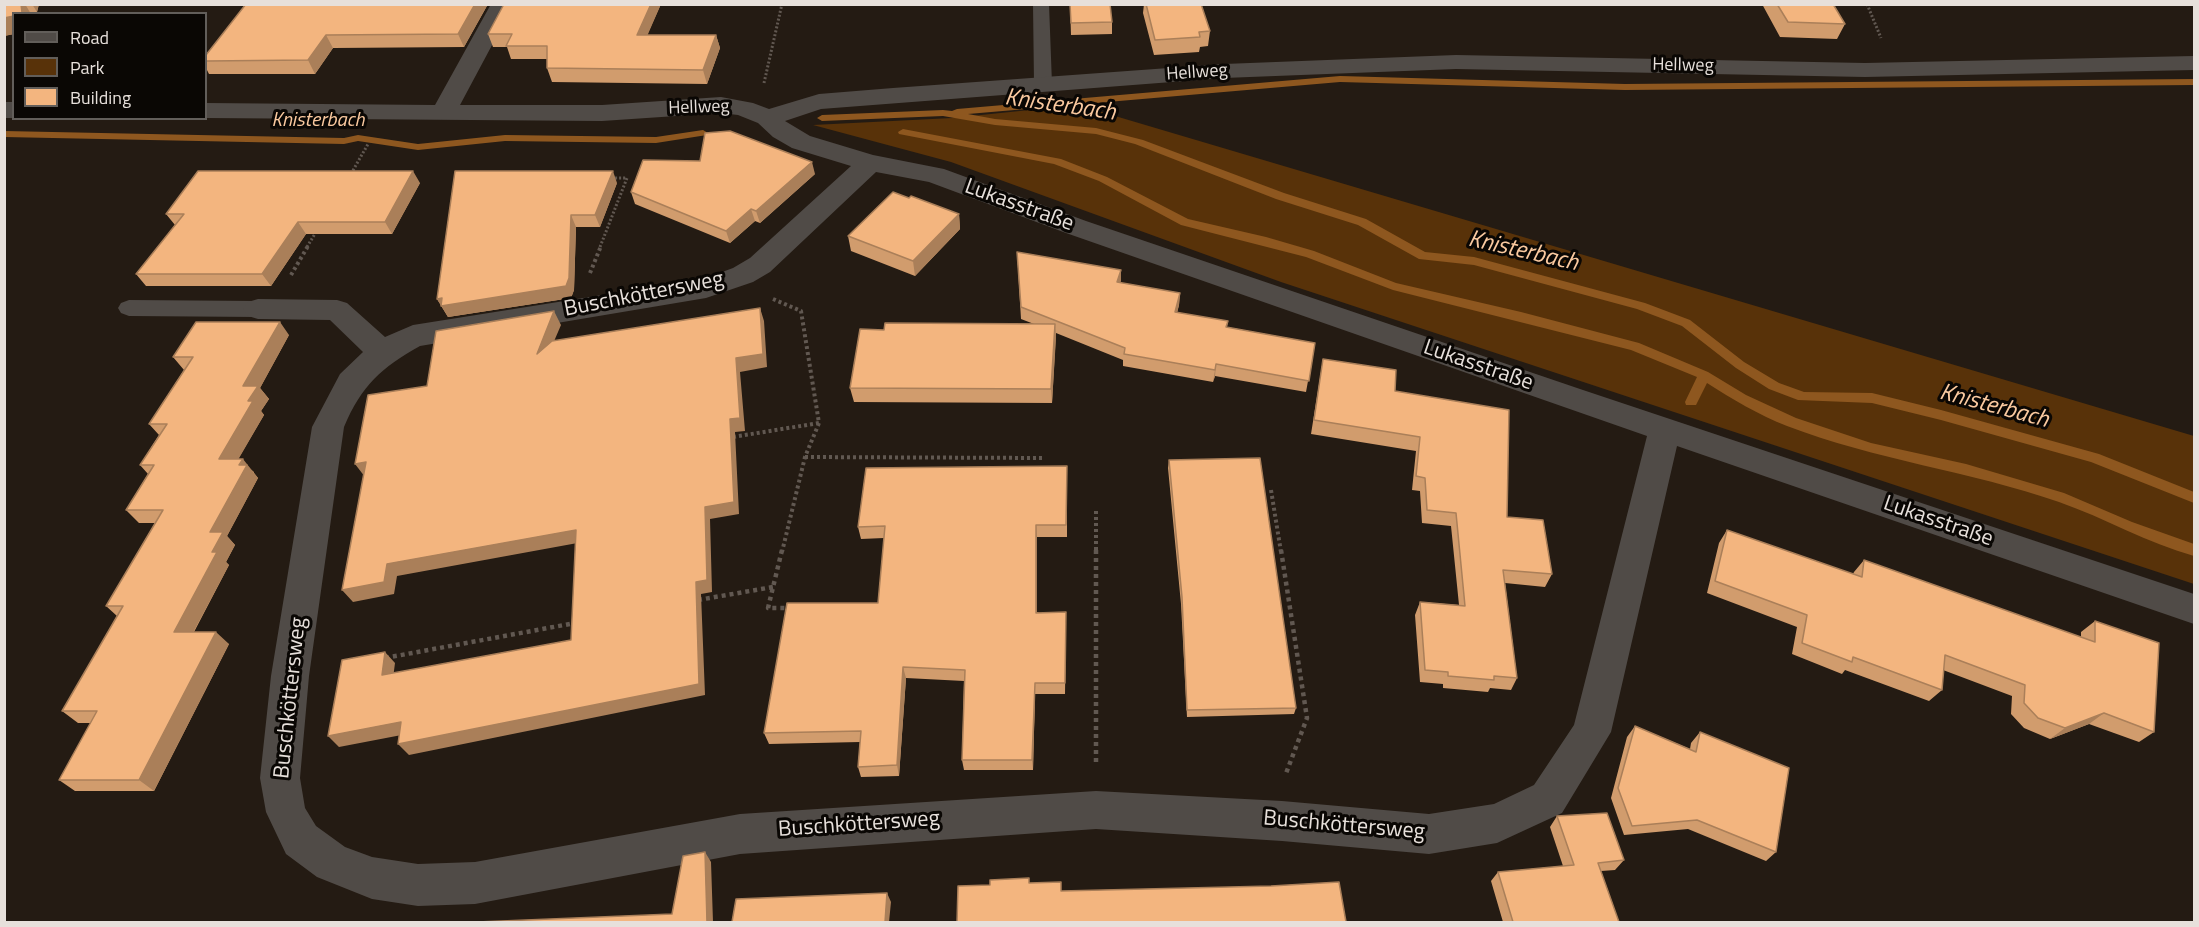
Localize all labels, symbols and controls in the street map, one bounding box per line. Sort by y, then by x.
legend [12,12,207,120]
text: Road [70,24,109,51]
text: Park [70,54,104,81]
street label: Hellweg [1652,55,1714,77]
street label: Hellweg [1166,60,1228,86]
text: Building [70,84,131,111]
water label: Knisterbach [1003,84,1117,128]
street label: Hellweg [668,96,730,120]
water label: Knisterbach [271,109,365,133]
street label: Lukasstraße [961,174,1077,238]
water label: Knisterbach [1465,225,1581,279]
street label: Buschköttersweg [562,267,726,323]
street label: Lukasstraße [1420,335,1536,397]
water label: Knisterbach [1936,379,2052,435]
street label: Lukasstraße [1880,491,1996,553]
street label: Buschköttersweg [269,616,313,780]
street label: Buschköttersweg [777,806,941,844]
street label: Buschköttersweg [1262,806,1426,846]

